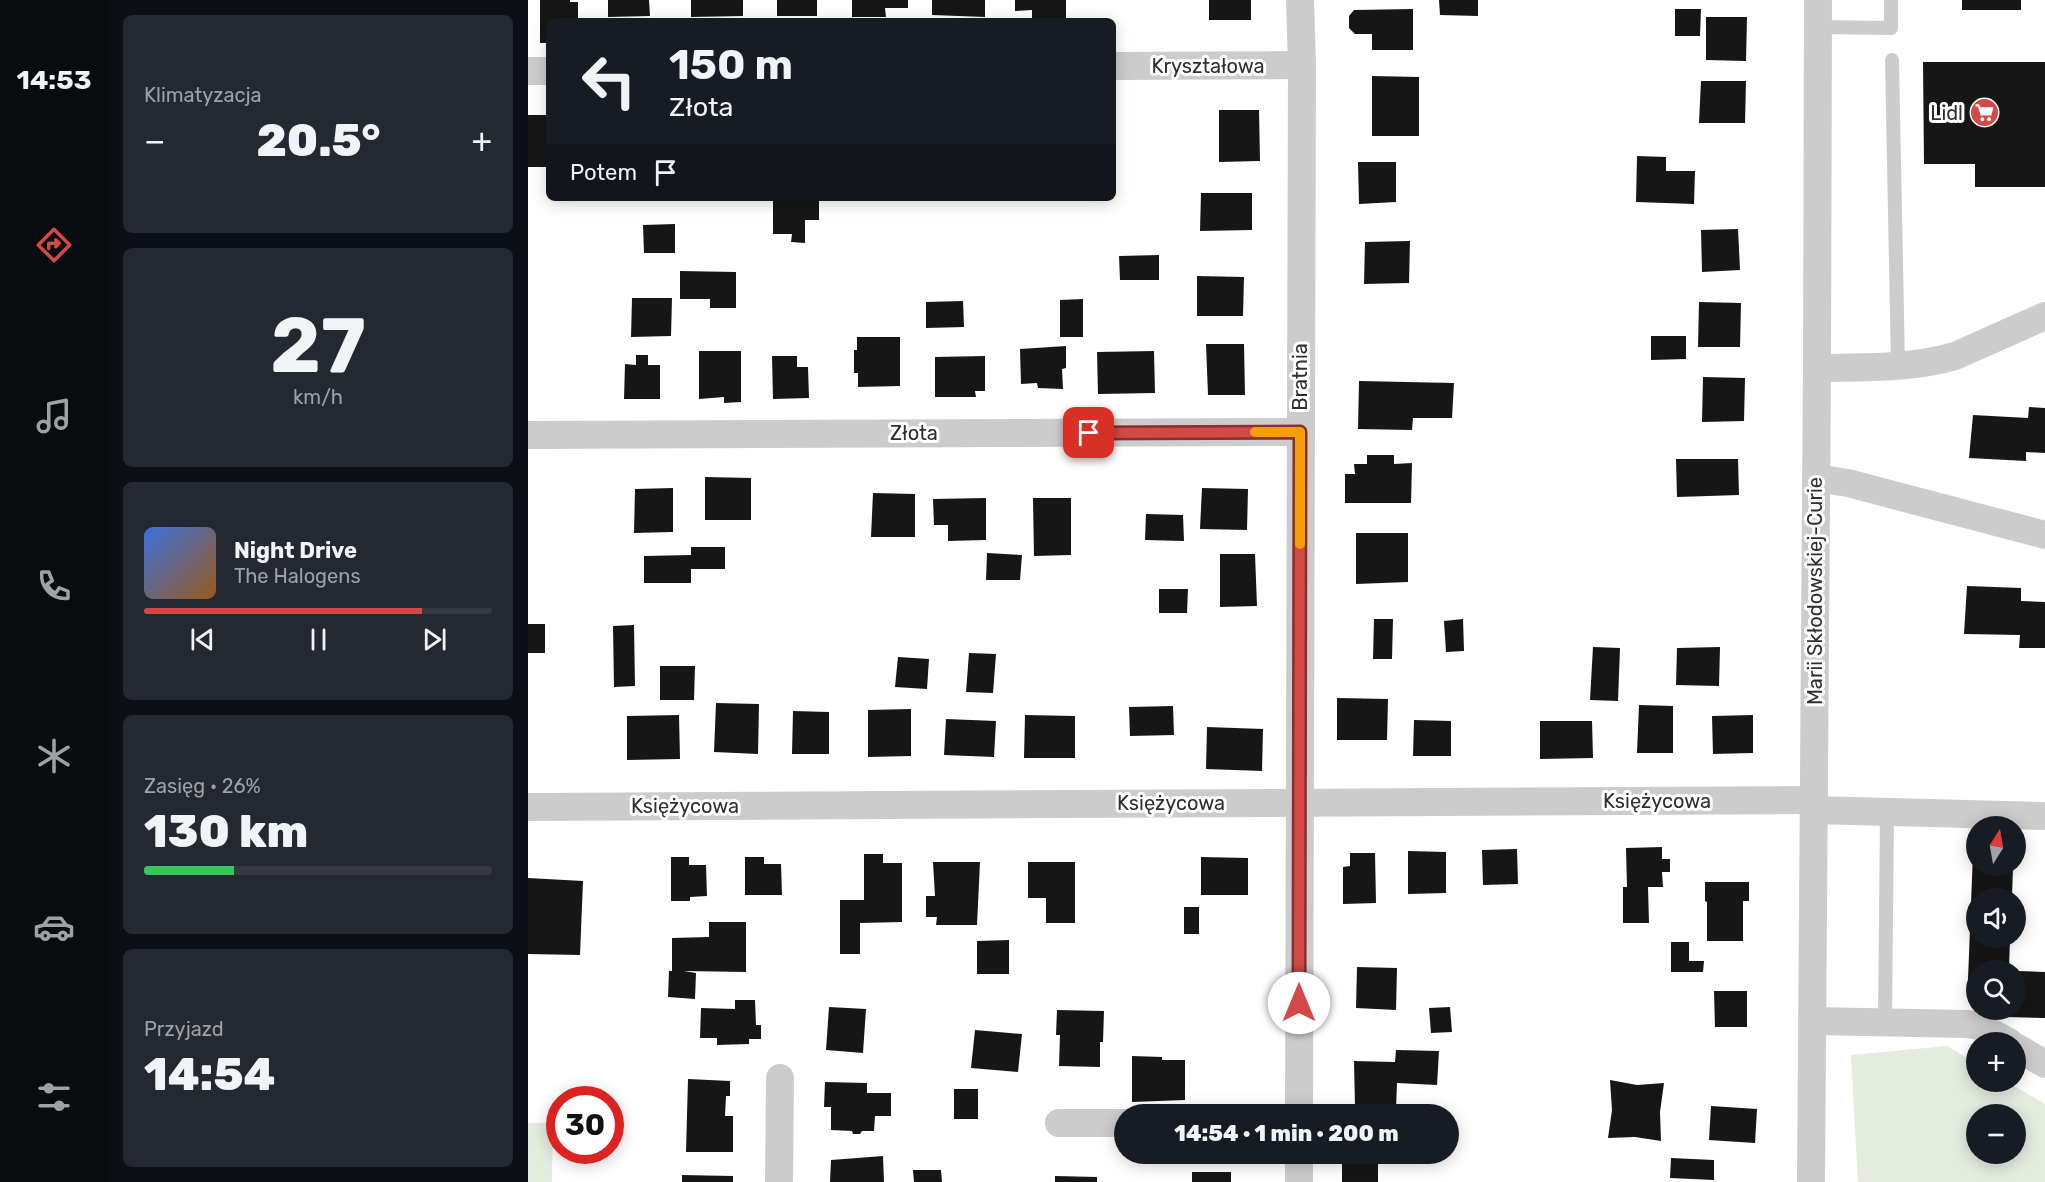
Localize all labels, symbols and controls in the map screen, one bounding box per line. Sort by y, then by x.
text: 150 m [669,40,793,90]
icon: left [570,42,648,120]
street label: Kryształowa [1151,54,1265,78]
text: 14:53 [17,64,91,96]
text: Klimatyzacja [144,83,262,107]
text: Złota [669,91,733,123]
supermarket icon: Lidl [1968,97,2000,129]
place label: Lidl [1930,101,1963,125]
text: 20.5° [256,114,381,167]
text: − [144,121,165,160]
text: + [471,121,492,160]
icon: arrive [649,156,682,189]
text: Potem [570,159,637,186]
icon: directions [33,224,75,266]
text: 27 [270,299,366,392]
street label: Bratnia [1288,343,1312,411]
text: km/h [293,385,343,409]
icon: music [33,395,75,437]
pin [1063,407,1114,458]
icon: arrive [1072,416,1105,449]
street label: Złota [890,421,938,445]
street label: Marii Skłodowskiej-Curie [1803,477,1827,705]
text: Night Drive [234,537,357,564]
text: The Halogens [234,564,361,588]
icon: phone [33,565,75,607]
icon: previous [186,623,219,656]
icon: pause [302,623,335,656]
icon: next [418,623,451,656]
icon: climate [33,735,75,777]
text: Zasięg · 26% [144,774,261,798]
street label: Księżycowa [1603,789,1711,813]
street label: Księżycowa [1117,791,1225,815]
street label: Księżycowa [631,794,739,818]
text: 130 km [144,805,308,858]
north arrow [1966,816,2026,876]
map controls [1966,816,2026,1164]
button: sound [1966,888,2026,948]
icon: car [33,906,75,948]
button: search [1966,960,2026,1020]
position arrow [1267,971,1331,1035]
text: Przyjazd [144,1017,224,1041]
button: + [1966,1032,2026,1092]
text: 14:54 [144,1048,275,1101]
icon: filters [33,1076,75,1118]
speed limit sign: 30 [546,1086,624,1164]
button: − [1966,1104,2026,1164]
text: 14:54 · 1 min · 200 m [1174,1120,1399,1147]

